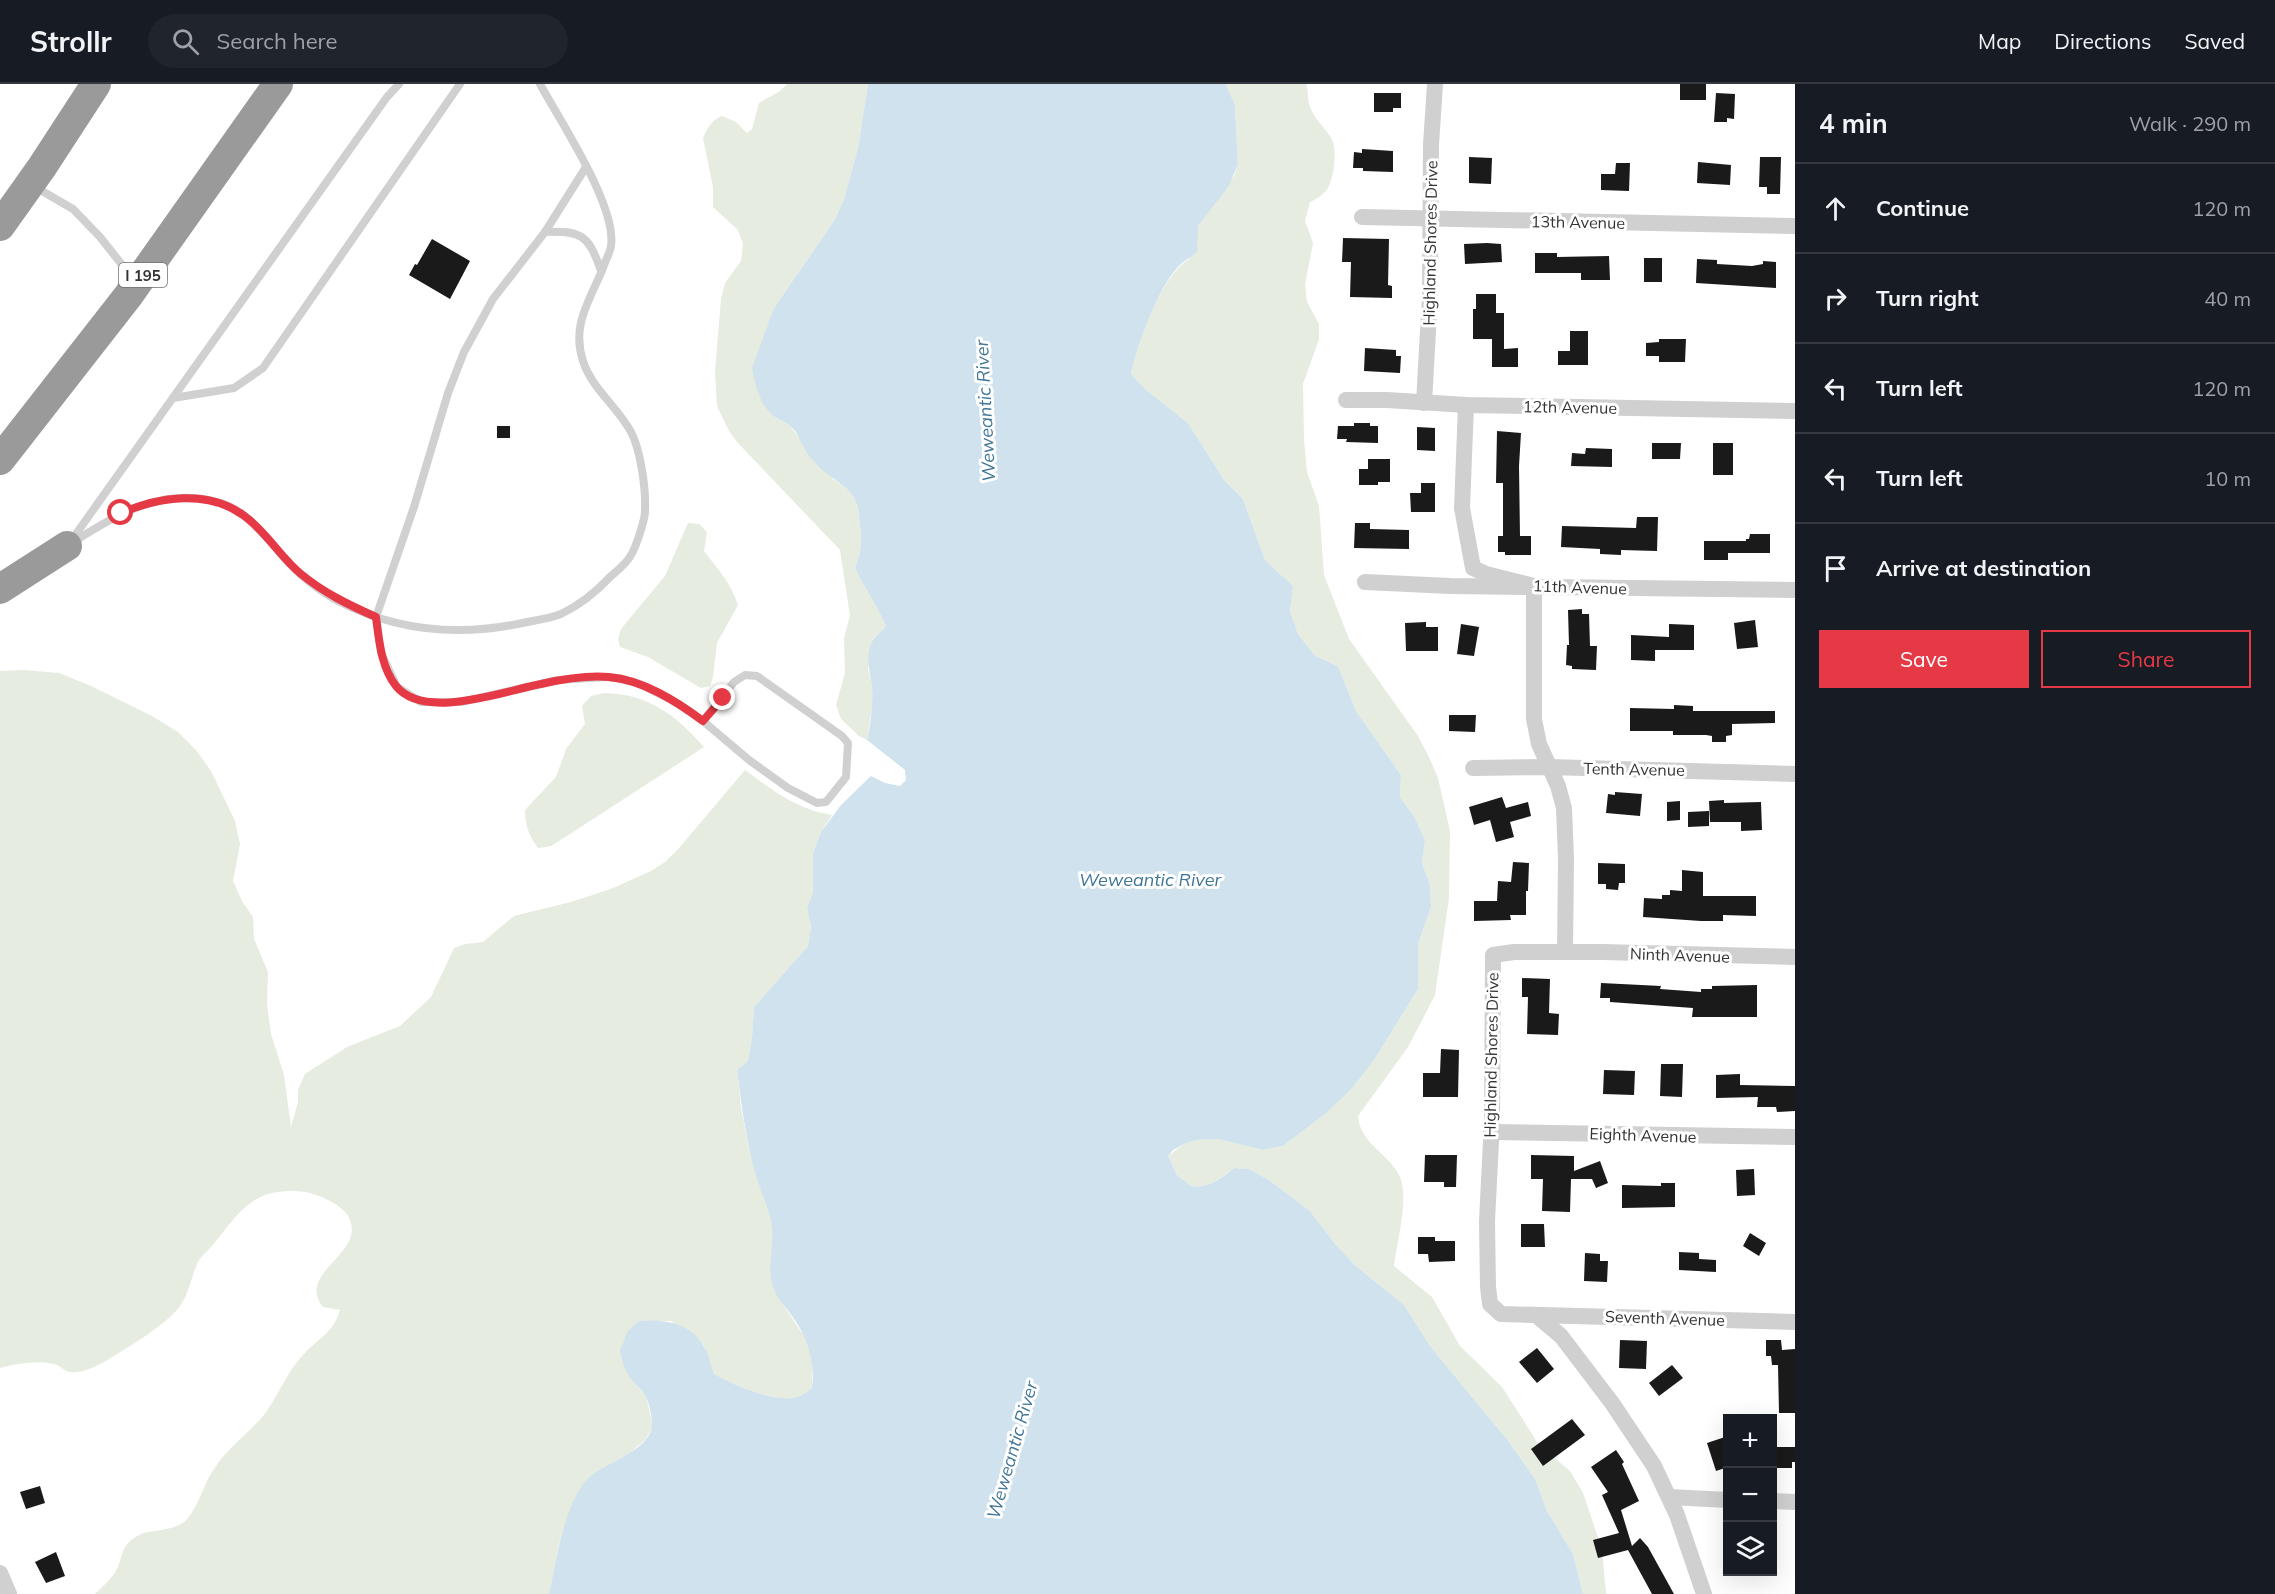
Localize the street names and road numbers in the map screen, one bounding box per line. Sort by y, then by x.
street label: Highland Shores Drive [1419,160,1441,326]
street label: 13th Avenue [1531,211,1625,233]
road number: I 195 [119,263,167,287]
street label: 12th Avenue [1523,396,1617,418]
street label: 11th Avenue [1533,575,1627,599]
street label: Tenth Avenue [1583,758,1685,780]
street label: Ninth Avenue [1630,943,1730,967]
street label: Highland Shores Drive [1480,972,1502,1138]
street label: Eighth Avenue [1589,1123,1697,1147]
street label: Seventh Avenue [1605,1306,1725,1330]

